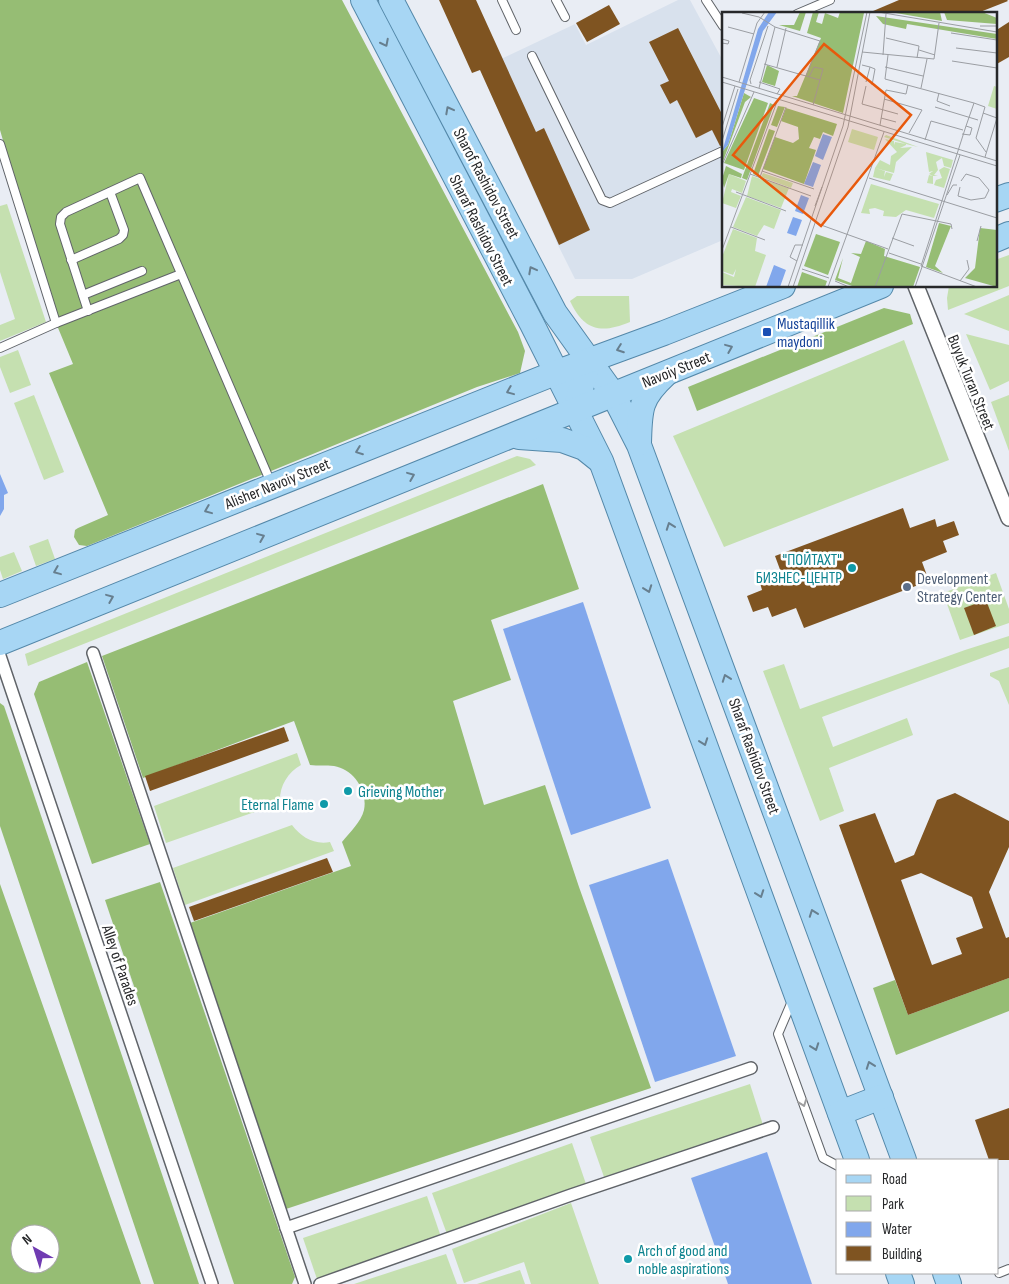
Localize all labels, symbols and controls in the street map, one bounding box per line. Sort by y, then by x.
inset map [722,12,996,288]
one-way arrow [379,38,389,47]
one-way arrow [445,106,455,115]
street label: Sharof Rashidov Street [449,125,523,242]
street label: Sharaf Rashidov Street [444,172,517,289]
one-way arrow [528,266,538,275]
place label: Mustaqillik maydoni [777,315,835,352]
marker: Mustaqillik maydoni [761,326,773,338]
street label: Buyuk Turan Street [943,332,998,433]
one-way arrow [616,343,625,353]
one-way arrow [724,343,732,353]
street label: Navoiy Street [639,348,714,393]
one-way arrow [506,385,515,395]
one-way arrow [355,445,364,455]
street label: Alisher Navoiy Street [221,455,333,515]
one-way arrow [406,472,415,482]
one-way arrow [204,504,213,515]
one-way arrow [666,522,676,531]
one-way arrow [256,533,265,544]
place label: "ПОЙТАХТ" БИЗНЕС-ЦЕНТР [756,551,842,588]
marker: "ПОЙТАХТ" БИЗНЕС-ЦЕНТР [846,562,858,574]
one-way arrow [53,565,62,576]
place label: Development Strategy Center [917,570,1002,607]
marker: Development Strategy Center [901,581,913,593]
one-way arrow [642,585,652,593]
one-way arrow [105,594,114,605]
one-way arrow [722,675,732,683]
street label: Sharaf Rashidov Street [724,696,783,817]
one-way arrow [698,737,708,746]
place label: Grieving Mother [358,783,444,802]
marker: Grieving Mother [342,785,354,797]
place label: Eternal Flame [241,796,314,815]
marker: Eternal Flame [318,798,330,810]
one-way arrow [754,890,764,898]
one-way arrow [809,909,819,918]
street label: Alley of Parades [97,922,142,1008]
one-way arrow [809,1042,819,1051]
one-way arrow [865,1061,876,1070]
one-way arrow [797,1098,807,1107]
legend [836,1159,999,1274]
text: Road [882,1170,907,1189]
text: Park [882,1195,904,1214]
text: Water [882,1220,913,1239]
north arrow [10,1224,60,1274]
text: N [19,1230,35,1248]
place label: Arch of good and noble aspirations [637,1242,729,1279]
text: Building [882,1245,922,1264]
marker: Arch of good and noble aspirations [622,1253,634,1265]

